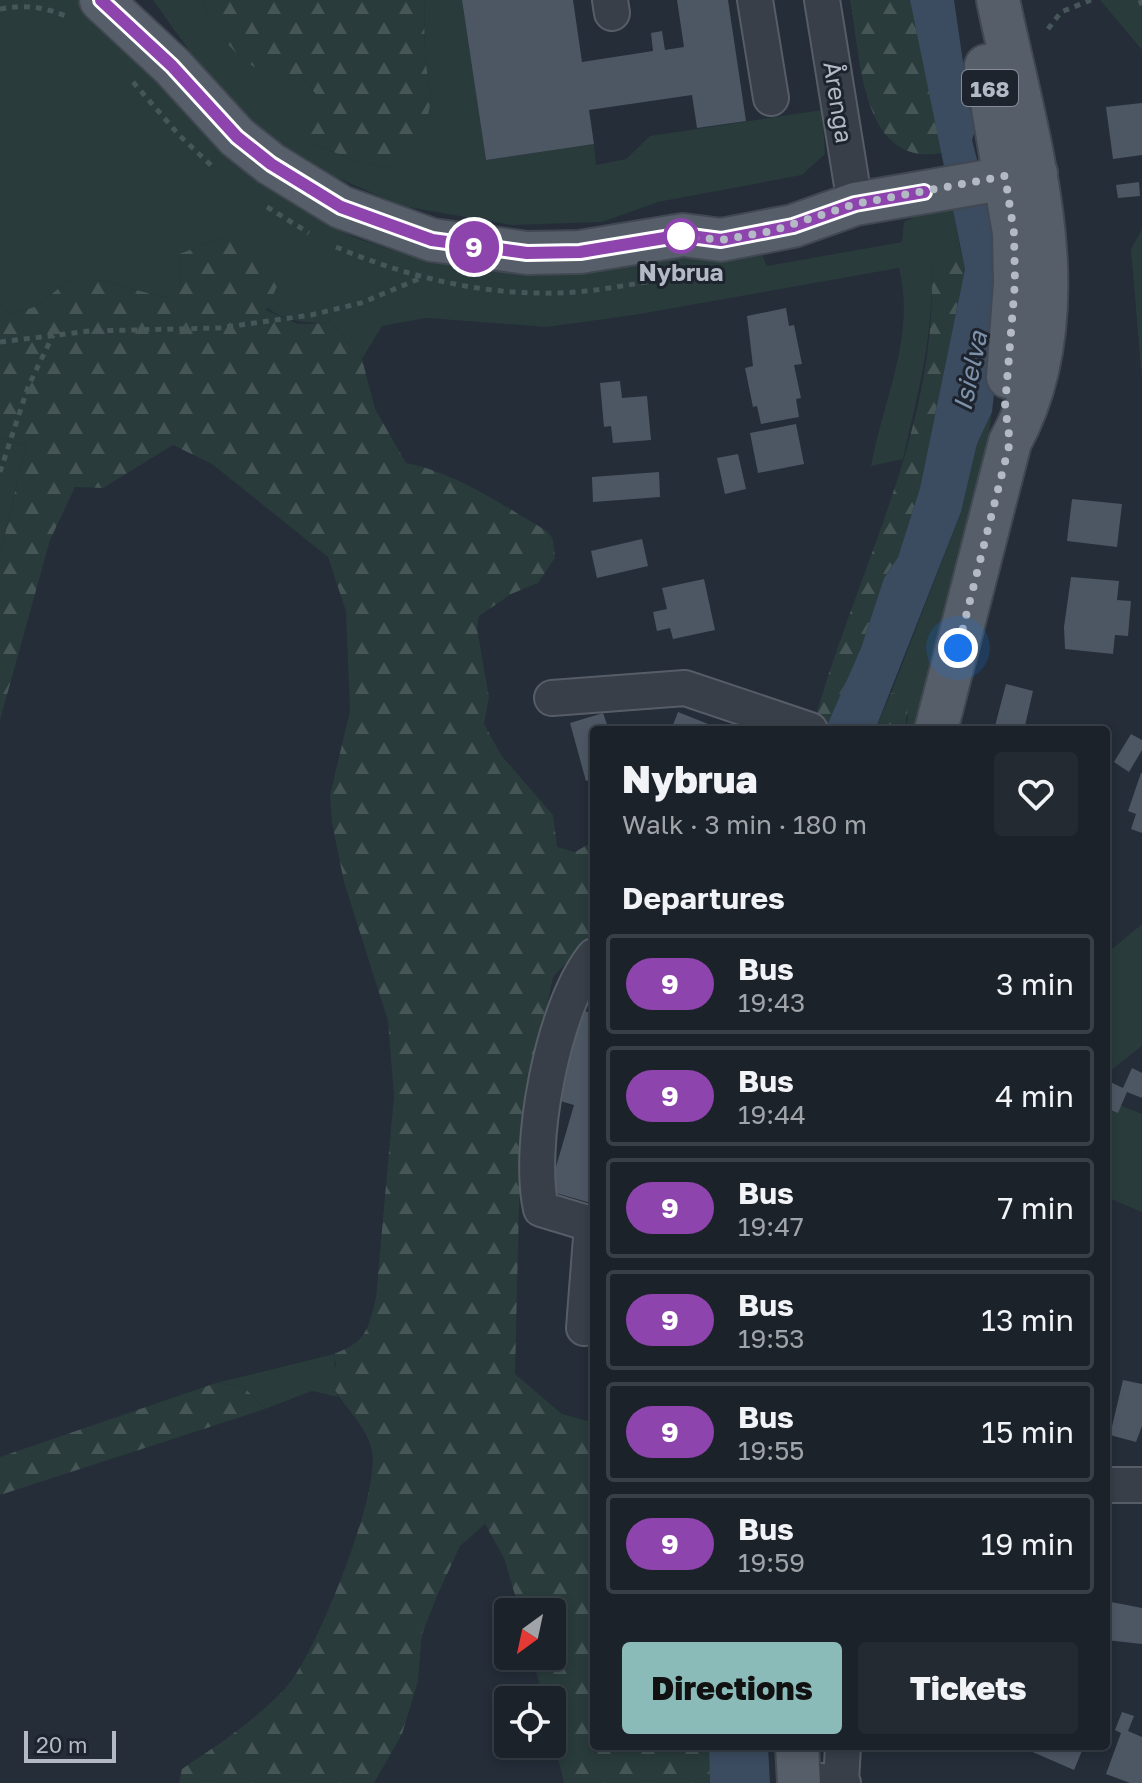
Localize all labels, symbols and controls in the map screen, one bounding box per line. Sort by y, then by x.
street label: Årenga [818,59,860,145]
road number: 168 [962,70,1018,106]
marker: Nybrua [664,219,698,253]
line badge: 9 [448,221,500,273]
text: 9 [465,230,483,263]
place label: Nybrua [639,257,724,286]
water label: Isielva [946,327,994,413]
your location [938,628,978,668]
button: heart [994,752,1078,836]
text: Nybrua [622,756,758,801]
text: Walk · 3 min · 180 m [622,809,867,840]
text: Departures [622,880,785,916]
text: Bus [738,951,794,987]
text: 3 min [996,966,1074,1002]
text: 9 [661,967,679,1000]
text: 19:43 [738,987,805,1018]
text: Bus [738,1063,794,1099]
text: 4 min [995,1078,1074,1114]
text: 9 [661,1079,679,1112]
text: 19:44 [738,1099,806,1130]
text: Bus [738,1175,794,1211]
text: 7 min [998,1190,1074,1226]
text: 9 [661,1191,679,1224]
text: 19:47 [738,1211,804,1242]
text: Bus [738,1287,794,1323]
text: 13 min [981,1302,1074,1338]
text: 9 [661,1303,679,1336]
text: 19:53 [738,1323,804,1354]
text: Bus [738,1399,794,1435]
text: 15 min [982,1414,1074,1450]
text: 9 [661,1415,679,1448]
text: 19:55 [738,1435,804,1466]
text: Bus [738,1511,794,1547]
text: 19 min [981,1526,1074,1562]
text: 9 [661,1527,679,1560]
text: 19:59 [738,1547,805,1578]
north arrow [494,1598,566,1670]
map controls [494,1598,566,1758]
button: Directions [622,1642,842,1734]
button: Tickets [858,1642,1078,1734]
button: locate [494,1686,566,1758]
scale bar [24,1727,116,1763]
text: 20 m [36,1731,87,1758]

